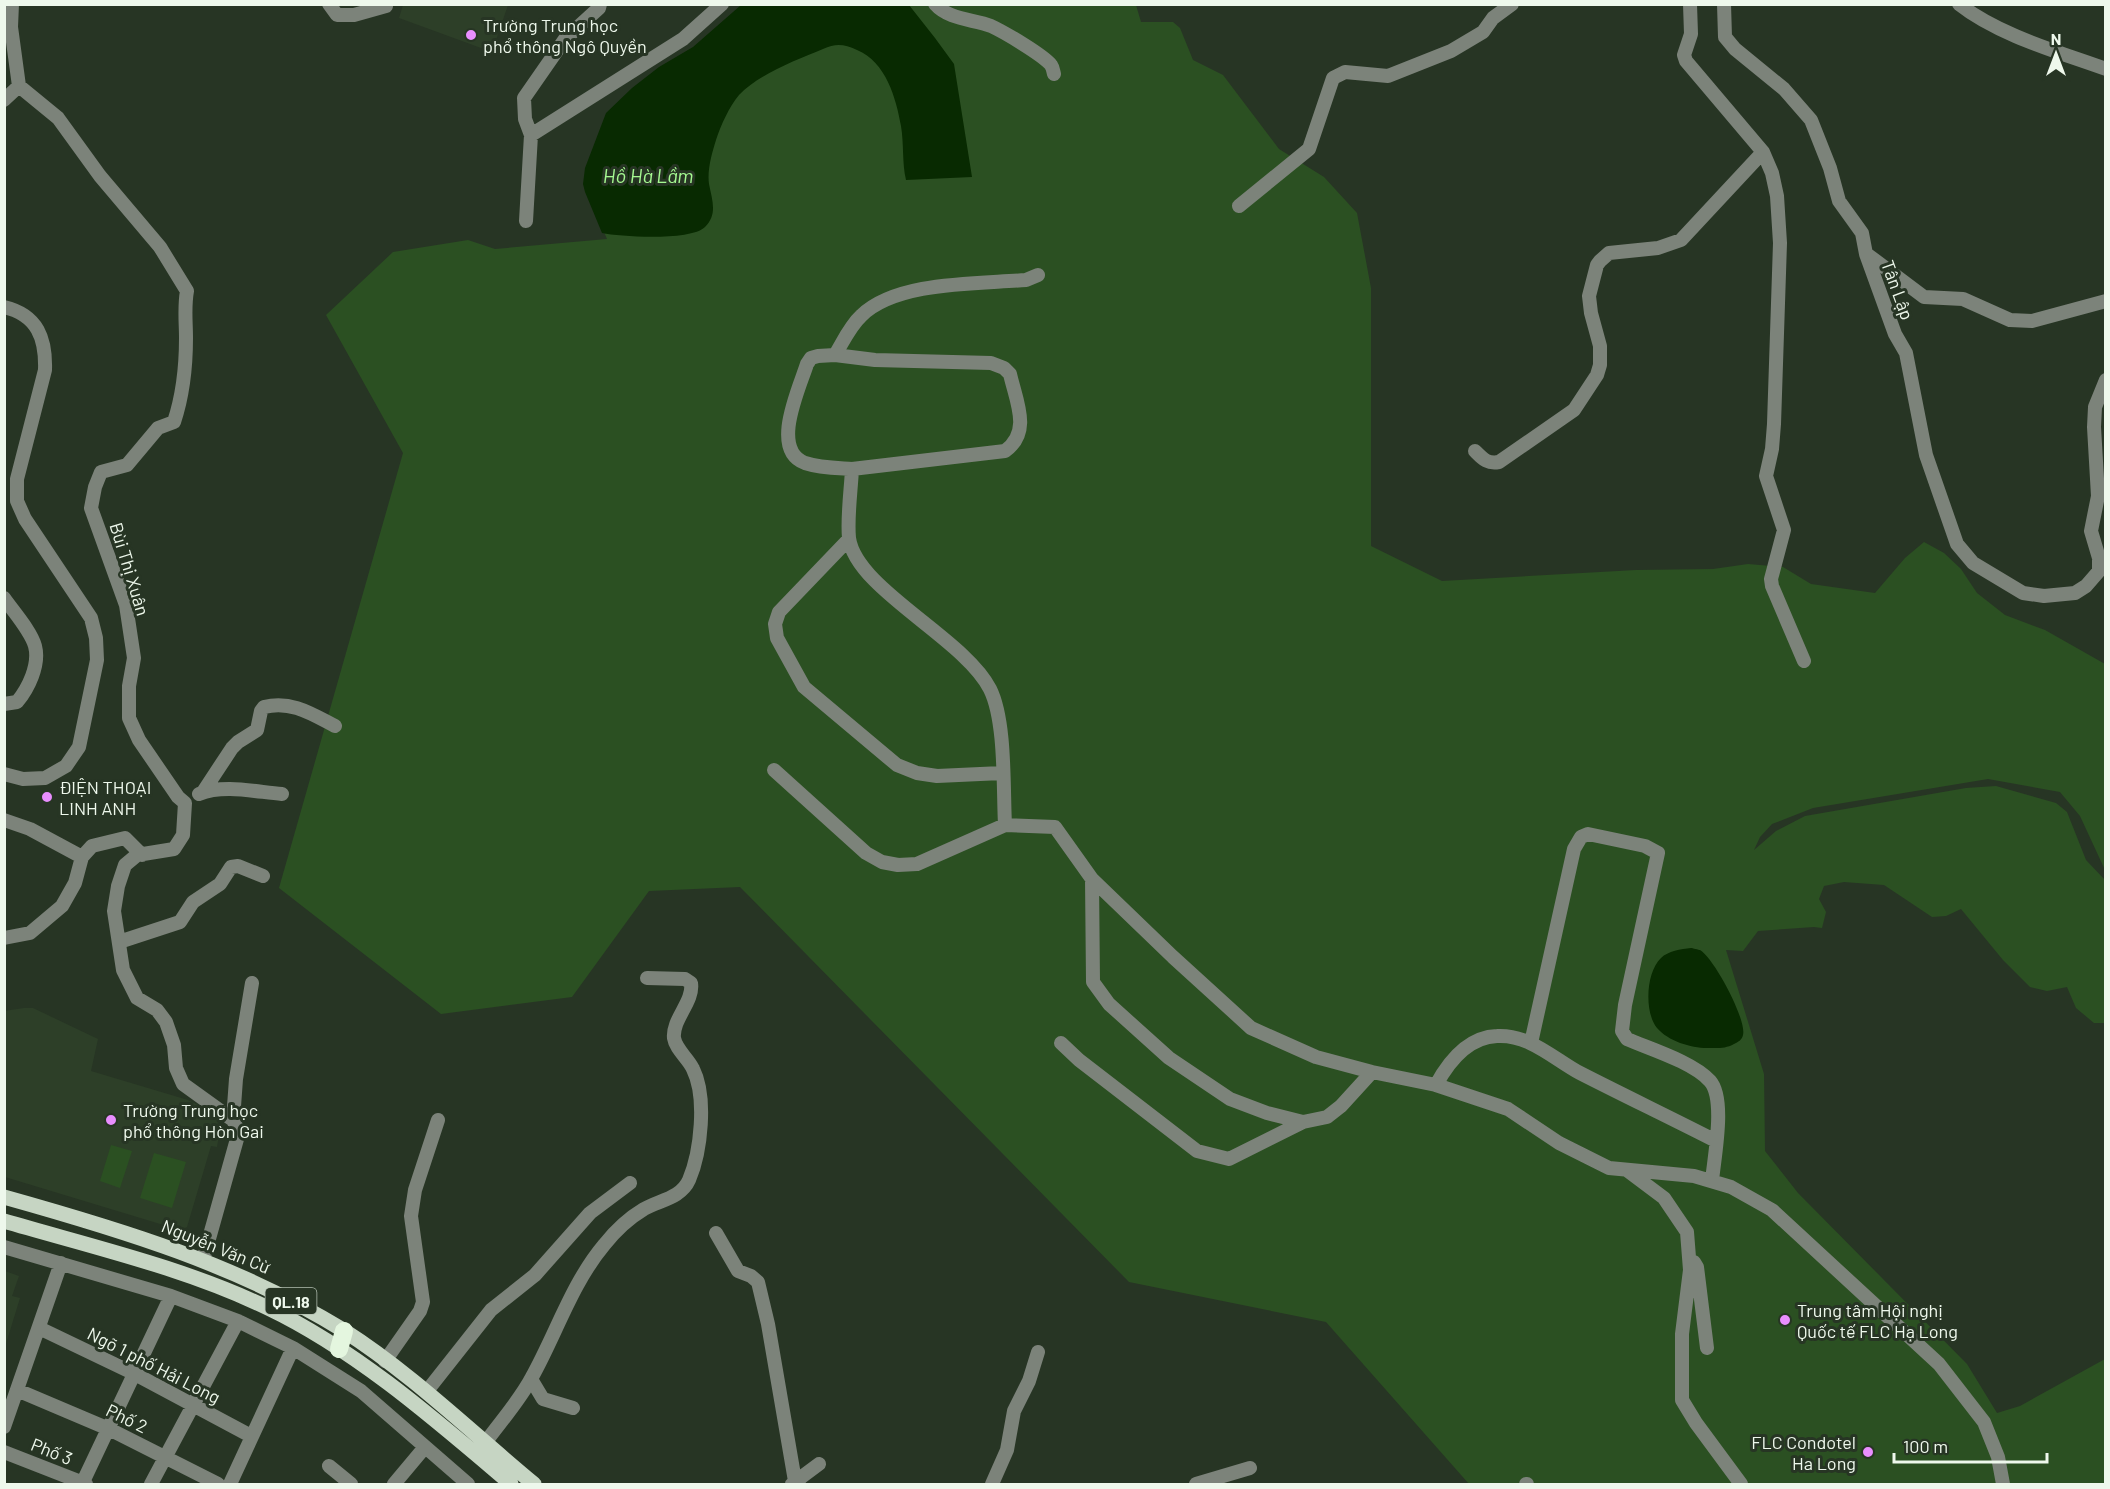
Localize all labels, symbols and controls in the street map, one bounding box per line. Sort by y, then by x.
place label: Trường Trung học phổ thông Ngô Quyền [483,14,647,57]
north arrow [2026,24,2086,84]
marker: Trường Trung học phổ thông Ngô Quyền [464,28,478,42]
text: N [2051,29,2061,48]
water label: Hồ Hà Lầm [603,163,693,187]
street label: Tân Lập [1877,257,1919,323]
street label: Bùi Thị Xuân [105,520,155,618]
place label: ĐIỆN THOẠI LINH ANH [59,776,151,819]
marker: ĐIỆN THOẠI LINH ANH [40,790,54,804]
place label: Trường Trung học phổ thông Hòn Gai [123,1099,264,1142]
marker: Trường Trung học phổ thông Hòn Gai [104,1113,118,1127]
street label: Nguyễn Văn Cừ [158,1214,274,1278]
road number: QL.18 [266,1288,316,1314]
place label: Trung tâm Hội nghị Quốc tế FLC Hạ Long [1797,1299,1958,1342]
marker: Trung tâm Hội nghị Quốc tế FLC Hạ Long [1778,1313,1792,1327]
street label: Ngõ 1 phố Hải Long [84,1322,224,1408]
street label: Phố 2 [103,1399,151,1437]
scale bar [1894,1426,2047,1464]
place label: FLC Condotel Ha Long [1751,1431,1856,1474]
street label: Phố 3 [28,1433,76,1469]
text: 100 m [1903,1435,1948,1457]
marker: FLC Condotel Ha Long [1861,1445,1875,1459]

